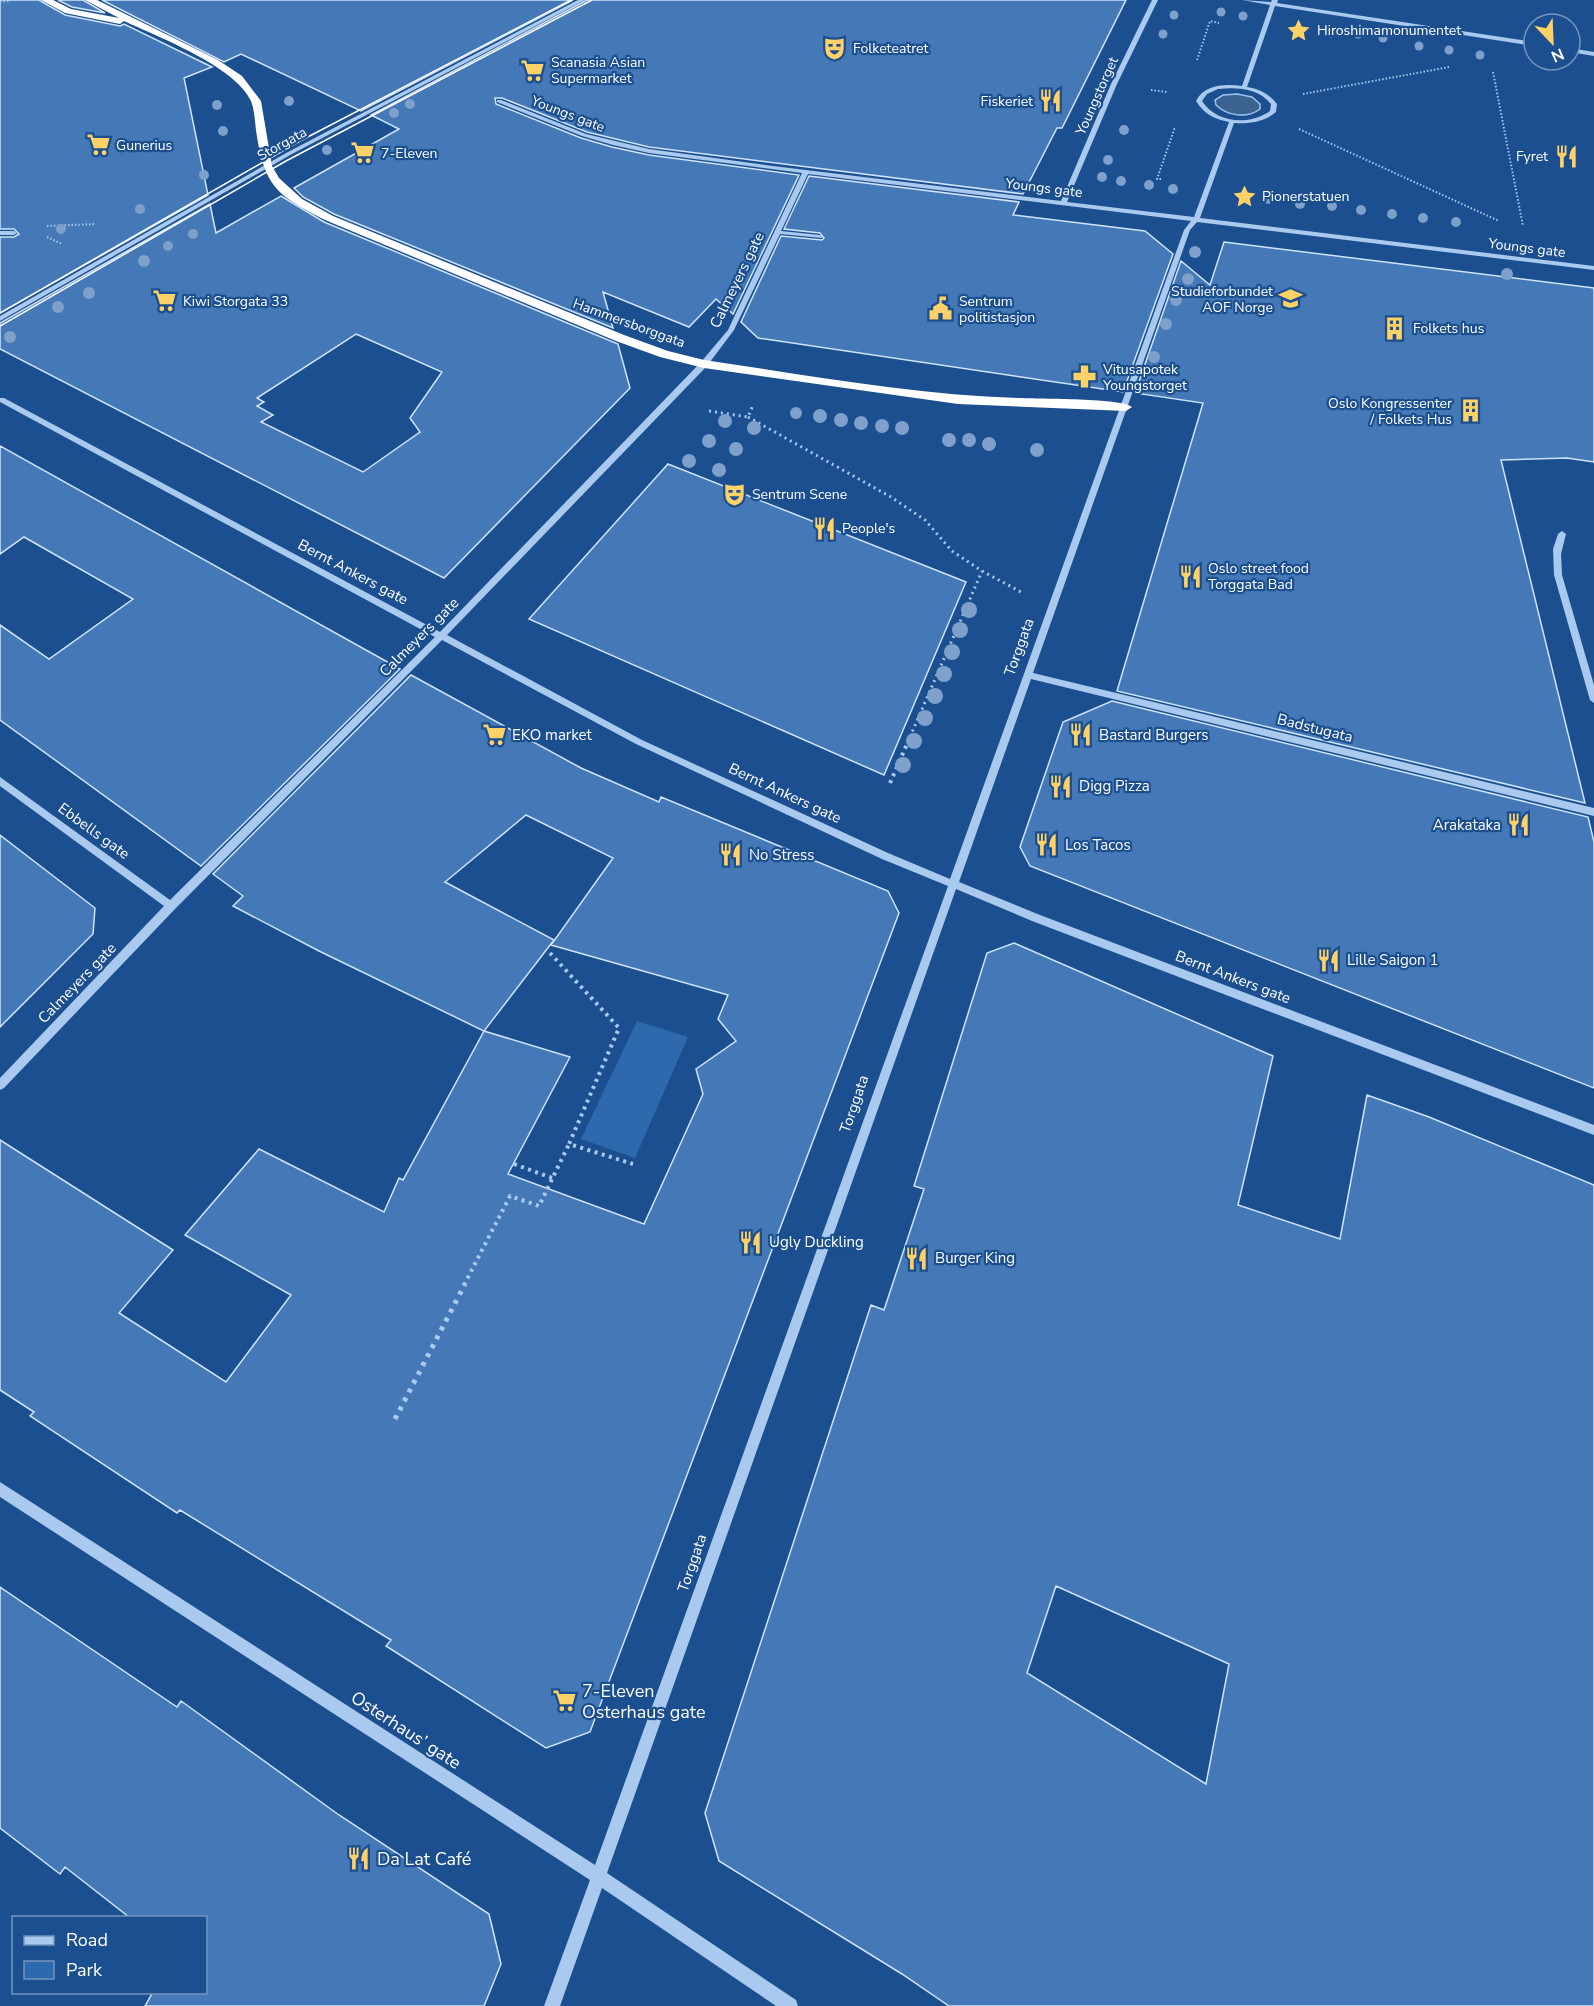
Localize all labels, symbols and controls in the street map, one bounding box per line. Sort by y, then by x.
north arrow [1522,12,1582,72]
place icon: Hiroshimamonumentet [1286,17,1312,43]
place label: Hiroshimamonumentet [1317,21,1461,40]
theatre icon: Folketeatret [822,35,848,61]
place label: Folketeatret [853,39,929,58]
text: N [1548,42,1567,67]
place label: Scanasia Asian Supermarket [551,53,645,88]
street label: Youngstorget [1071,54,1123,139]
supermarket icon: Scanasia Asian Supermarket [520,57,546,83]
restaurant icon: Fiskeriet [1038,88,1064,114]
street label: Youngs gate [528,91,607,137]
place label: Fiskeriet [980,92,1033,111]
street label: Storgata [254,123,310,165]
supermarket icon: Gunerius [85,132,111,158]
place label: Gunerius [116,136,173,155]
supermarket icon: 7-Eleven [350,140,376,166]
restaurant icon: Fyret [1553,143,1579,169]
place label: 7-Eleven [381,144,437,163]
place label: Fyret [1516,147,1548,166]
street label: Youngs gate [1003,174,1084,202]
place icon: Pionerstatuen [1231,183,1257,209]
place label: Pionerstatuen [1262,187,1349,206]
street label: Calmeyers gate [705,229,769,331]
street label: Youngs gate [1486,234,1567,262]
place label: Studieforbundet AOF Norge [1171,282,1273,317]
school or university icon: Studieforbundet AOF Norge [1278,286,1304,312]
supermarket icon: Kiwi Storgata 33 [152,288,178,314]
place label: Kiwi Storgata 33 [183,292,288,311]
place label: Sentrum politistasjon [959,292,1035,327]
street label: Hammersborggata [570,294,688,352]
public building icon: Sentrum politistasjon [928,296,954,322]
building icon: Folkets hus [1382,315,1408,341]
place label: Folkets hus [1413,319,1485,338]
place label: Vitusapotek Youngstorget [1102,360,1187,395]
pharmacy icon: Vitusapotek Youngstorget [1072,364,1098,390]
place label: Oslo Kongressenter / Folkets Hus [1328,394,1452,429]
building icon: Oslo Kongressenter / Folkets Hus [1457,398,1483,424]
theatre icon: Sentrum Scene [721,481,747,507]
place label: Sentrum Scene [752,485,847,504]
restaurant icon: People's [811,515,837,541]
place label: People's [842,519,896,538]
street label: Bernt Ankers gate [294,535,412,610]
place label: Oslo street food Torggata Bad [1208,559,1309,594]
restaurant icon: Oslo street food Torggata Bad [1177,563,1203,589]
street label: Calmeyers gate [375,593,463,681]
street label: Torggata [999,615,1039,679]
street label: Badstugata [1275,709,1355,747]
supermarket icon: EKO market [481,722,507,748]
restaurant icon: Bastard Burgers [1068,722,1094,748]
place label: EKO market [512,725,592,745]
place label: Bastard Burgers [1099,725,1208,745]
street label: Bernt Ankers gate [725,758,845,828]
restaurant icon: Digg Pizza [1048,773,1074,799]
place label: Digg Pizza [1079,776,1150,796]
street label: Ebbells gate [54,798,134,864]
restaurant icon: Arakataka [1506,812,1532,838]
place label: Arakataka [1433,815,1501,835]
restaurant icon: Los Tacos [1034,832,1060,858]
place label: Los Tacos [1065,835,1131,855]
restaurant icon: No Stress [718,842,744,868]
place label: No Stress [749,845,814,865]
street label: Calmeyers gate [33,938,121,1028]
street label: Bernt Ankers gate [1172,946,1294,1008]
restaurant icon: Lille Saigon 1 [1316,947,1342,973]
place label: Lille Saigon 1 [1347,950,1438,970]
street label: Torggata [835,1072,873,1136]
restaurant icon: Ugly Duckling [738,1229,764,1255]
place label: Ugly Duckling [769,1232,864,1252]
restaurant icon: Burger King [904,1245,930,1271]
place label: Burger King [935,1248,1015,1268]
street label: Torggata [673,1531,711,1595]
place label: 7-Eleven Osterhaus gate [582,1679,706,1724]
street label: Osterhaus’ gate [346,1685,466,1775]
supermarket icon: 7-Eleven Osterhaus gate [551,1688,577,1714]
restaurant icon: Da Lat Café [346,1846,372,1872]
place label: Da Lat Café [377,1847,471,1871]
legend [12,1916,207,1994]
text: Road [66,1928,108,1952]
text: Park [66,1958,103,1982]

